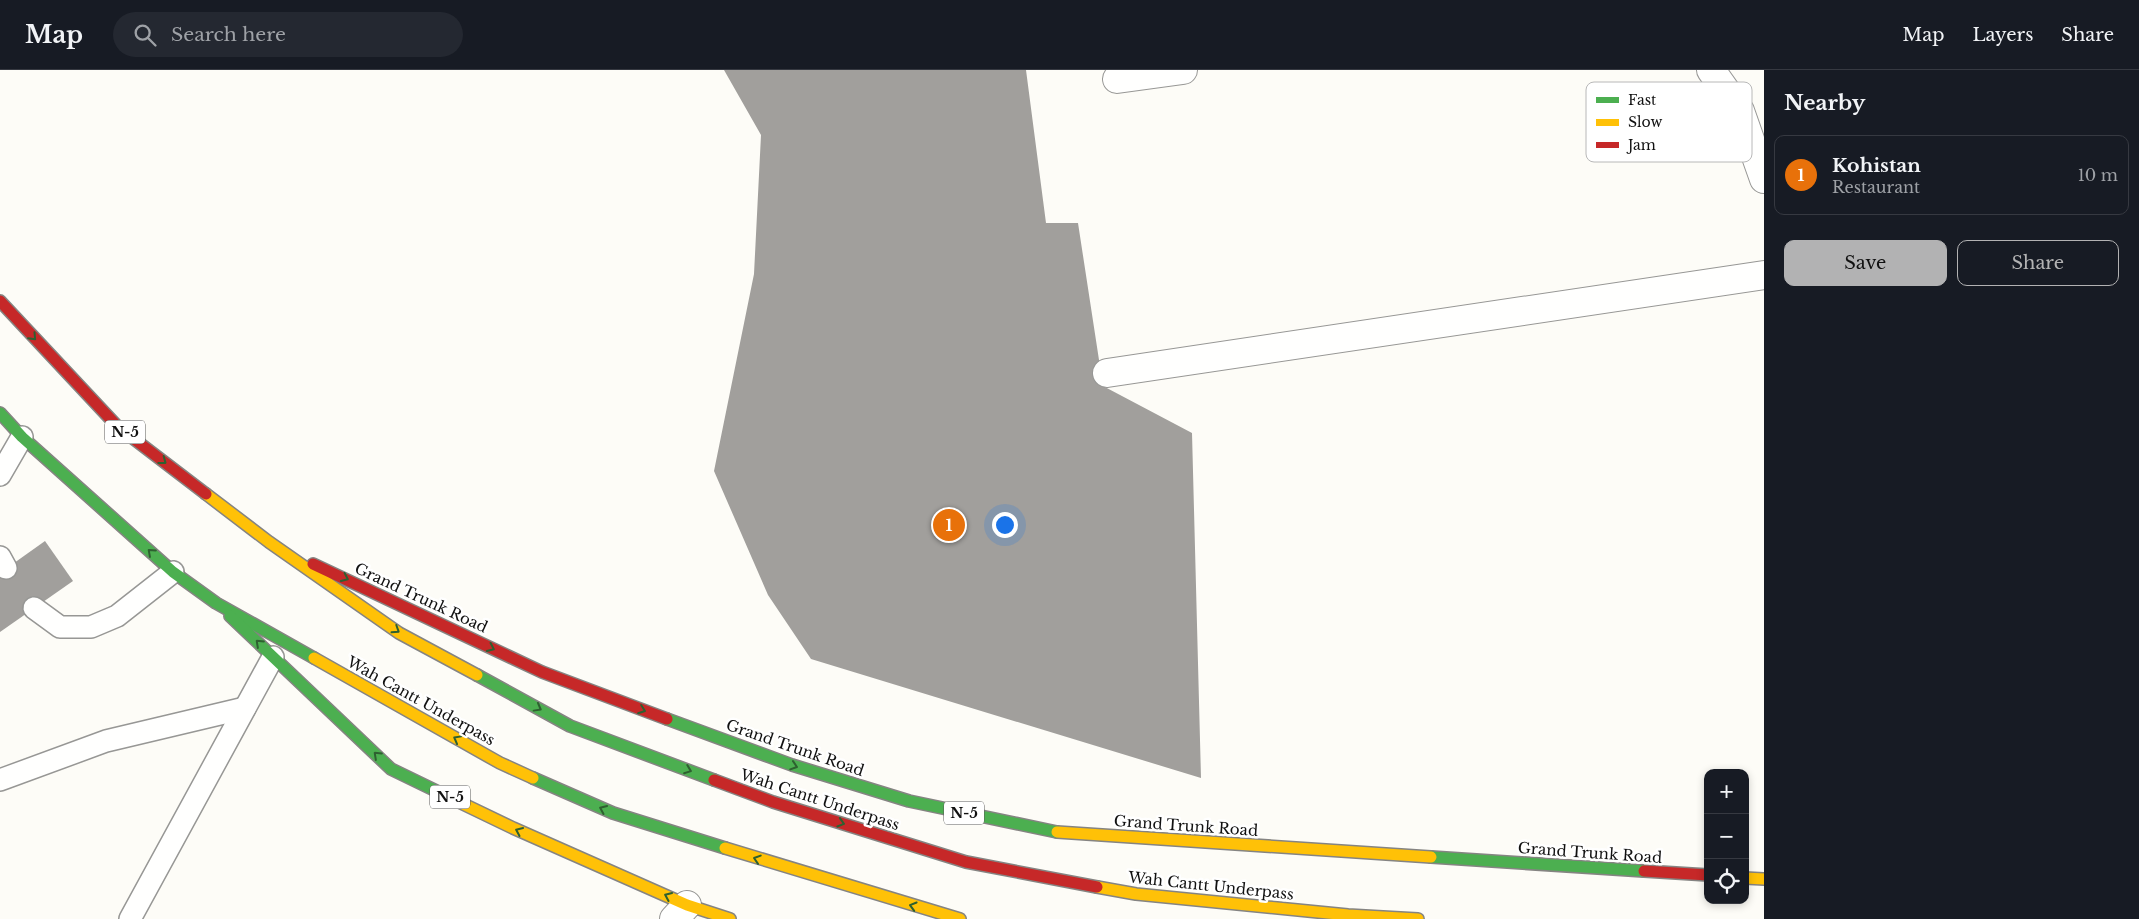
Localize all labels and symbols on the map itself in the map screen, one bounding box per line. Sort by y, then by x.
legend [1586,82,1752,162]
text: Fast [1628,91,1657,109]
text: Slow [1628,113,1662,131]
text: Jam [1626,136,1656,154]
one-way arrow [27,331,36,340]
road number: N-5 [105,421,145,444]
one-way arrow [157,455,167,464]
pin: 1 [933,506,965,544]
your location [992,512,1018,538]
one-way arrow [147,548,156,557]
street label: Grand Trunk Road [352,558,491,637]
one-way arrow [340,572,349,583]
one-way arrow [390,624,399,633]
one-way arrow [255,640,264,649]
one-way arrow [486,642,495,653]
street label: Wah Cantt Underpass [343,651,499,749]
one-way arrow [533,702,542,712]
one-way arrow [637,704,646,714]
street label: Grand Trunk Road [724,715,867,780]
one-way arrow [453,735,462,745]
one-way arrow [373,752,382,761]
one-way arrow [789,760,798,770]
one-way arrow [683,764,692,774]
street label: Wah Cantt Underpass [737,764,902,834]
road number: N-5 [430,786,470,809]
road number: N-5 [944,801,984,824]
one-way arrow [599,804,608,815]
street label: Grand Trunk Road [1113,811,1259,840]
one-way arrow [837,818,845,828]
one-way arrow [515,827,524,837]
street label: Grand Trunk Road [1517,838,1663,867]
one-way arrow [754,855,762,865]
street label: Wah Cantt Underpass [1126,867,1295,904]
one-way arrow [664,892,673,903]
one-way arrow [910,901,918,911]

